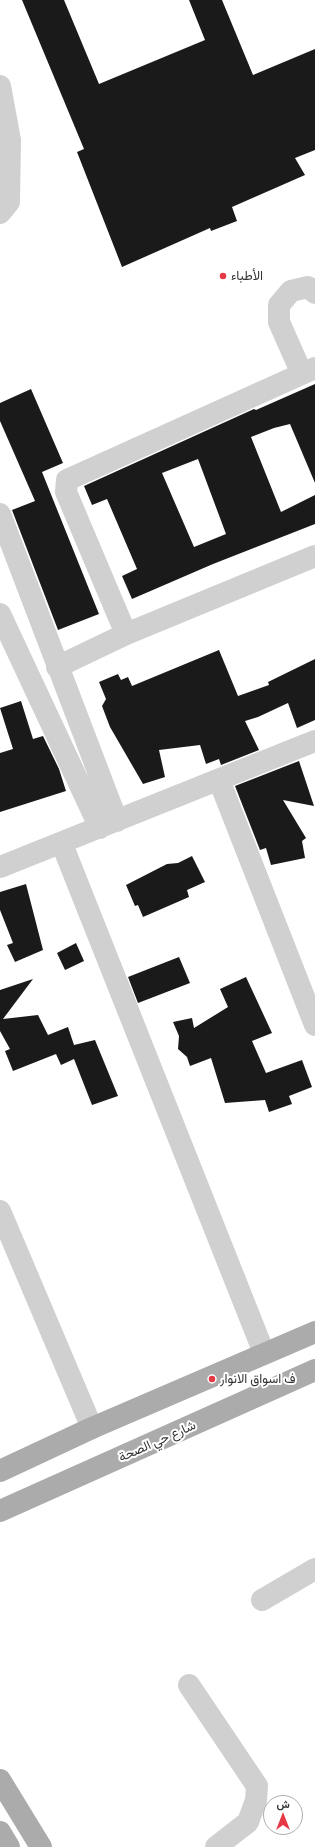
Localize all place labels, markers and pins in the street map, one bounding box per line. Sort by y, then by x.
place label: الأطباء [231,268,263,284]
marker: الأطباء [218,271,228,281]
place label: ف اسواق الانوار [220,1371,295,1387]
marker: ف اسواق الانوار [207,1374,217,1384]

